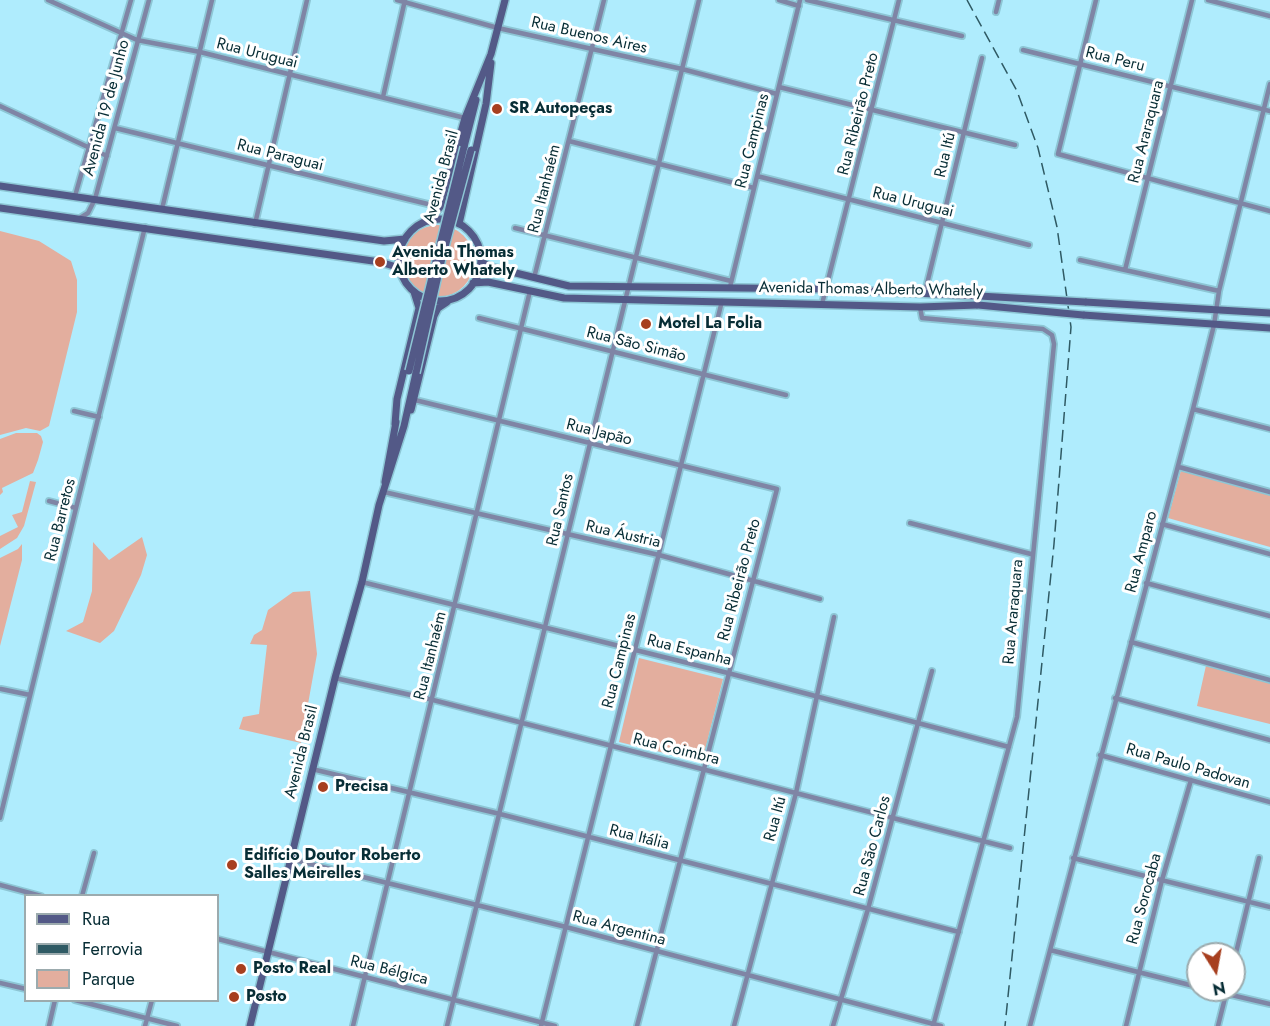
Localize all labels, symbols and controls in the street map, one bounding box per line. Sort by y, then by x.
street label: Rua Buenos Aires [529,13,649,59]
street label: Rua Uruguai [214,35,300,73]
street label: Avenida 19 de Junho [80,38,134,178]
street label: Rua Peru [1083,43,1147,77]
street label: Rua Ribeirão Preto [834,51,884,177]
street label: Rua Araraquara [1125,79,1169,185]
street label: Rua Campinas [732,92,774,190]
place label: SR Autopeças [509,99,612,119]
marker: SR Autopeças [490,102,504,116]
street label: Avenida Brasil [420,128,464,226]
street label: Rua Itú [931,130,961,180]
street label: Rua Paraguai [235,136,325,176]
street label: Rua Itanhaém [525,143,565,235]
street label: Rua Uruguai [870,184,956,222]
place label: Avenida Thomas Alberto Whately [392,243,515,281]
marker: Avenida Thomas Alberto Whately [373,255,387,269]
street label: Avenida Thomas Alberto Whately [759,278,983,302]
place label: Motel La Folia [658,314,762,334]
marker: Motel La Folia [639,317,653,331]
street label: Rua São Simão [584,323,688,367]
street label: Rua Japão [564,416,634,450]
street label: Rua Santos [543,472,579,548]
street label: Rua Barretos [41,477,81,563]
street label: Rua Amparo [1122,509,1162,595]
street label: Rua Áustria [584,517,662,553]
street label: Rua Ribeirão Preto [714,517,766,643]
street label: Rua Araraquara [1000,559,1028,665]
street label: Rua Itanhaém [411,610,451,702]
street label: Rua Campinas [599,612,641,710]
street label: Rua Espanha [645,631,733,671]
street label: Avenida Brasil [281,703,323,801]
street label: Rua Coimbra [631,730,721,770]
street label: Rua Paulo Padovan [1124,740,1252,794]
place label: Precisa [335,777,388,797]
marker: Precisa [316,780,330,794]
street label: Rua Itú [761,794,791,844]
street label: Rua São Carlos [850,794,896,898]
street label: Rua Itália [607,821,671,855]
place label: Edifício Doutor Roberto Salles Meirelles [244,846,421,884]
street label: Rua Sorocaba [1124,851,1166,947]
marker: Edifício Doutor Roberto Salles Meirelles [225,858,239,872]
legend [24,894,219,1002]
text: Rua [82,906,110,932]
street label: Rua Argentina [570,907,668,951]
text: Ferrovia [82,936,143,962]
north arrow [1186,942,1246,1002]
street label: Rua Bélgica [348,952,430,990]
place label: Posto Real [253,959,331,979]
marker: Posto Real [234,962,248,976]
text: Parque [82,966,135,992]
text: N [1211,976,1228,1001]
place label: Posto [246,987,287,1007]
marker: Posto [227,990,241,1004]

